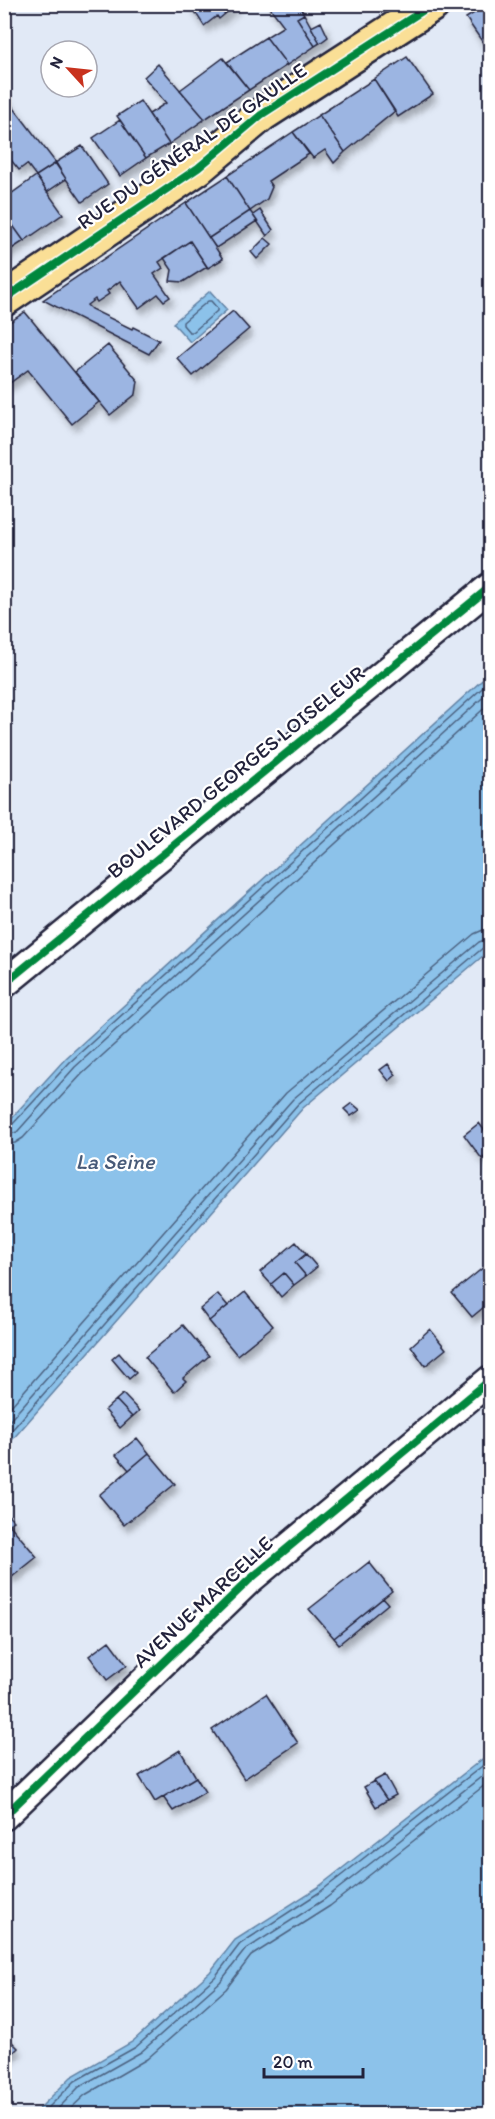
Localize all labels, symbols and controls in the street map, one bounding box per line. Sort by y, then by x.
north arrow [39,39,99,99]
text: N [45,53,67,72]
street label: RUE DU GÉNÉRAL DE GAULLE [72,57,311,234]
street label: BOULEVARD GEORGES LOISELEUR [102,660,370,883]
water label: La Seine [76,1148,156,1175]
street label: AVENUE MARCELLE [128,1531,278,1673]
scale bar [264,2041,363,2079]
text: 20 m [273,2051,313,2073]

